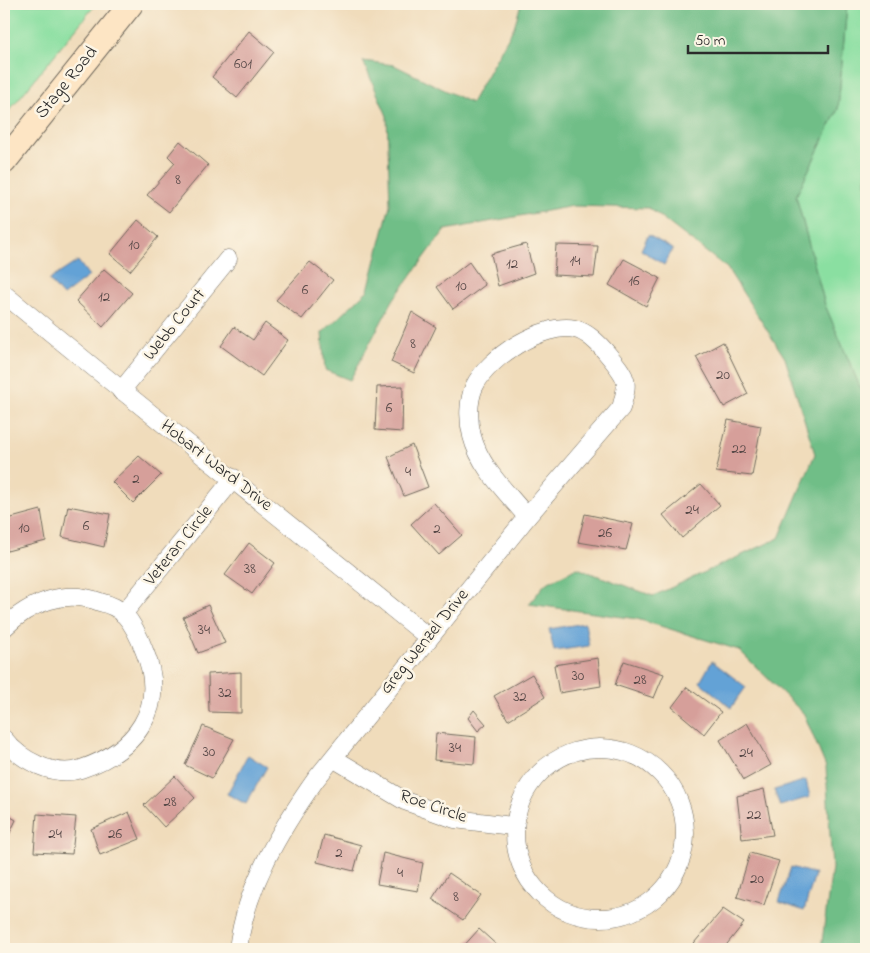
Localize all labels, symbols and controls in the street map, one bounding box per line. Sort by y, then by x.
scale bar [688,22,828,54]
text: 50 m [695,30,726,52]
street label: Stage Road [29,41,105,126]
house number: 601 [234,53,252,75]
house number: 8 [175,169,181,191]
house number: 10 [128,234,140,256]
house number: 14 [570,250,580,272]
house number: 12 [506,253,519,275]
house number: 16 [628,270,640,292]
house number: 10 [455,275,467,297]
house number: 6 [302,279,309,301]
street label: Webb Court [138,283,212,367]
house number: 12 [98,286,111,308]
house number: 8 [410,333,416,355]
house number: 20 [716,364,730,386]
house number: 6 [386,397,393,419]
street label: Hobart Ward Drive [154,414,278,519]
house number: 22 [732,438,747,460]
house number: 4 [405,461,411,483]
house number: 2 [132,468,140,490]
street label: Veteran Circle [138,499,220,593]
house number: 24 [685,499,699,521]
house number: 6 [83,515,90,537]
house number: 10 [18,517,30,539]
house number: 2 [433,518,441,540]
house number: 26 [598,522,612,544]
house number: 38 [244,558,256,580]
street label: Greg Wenzel Drive [374,583,477,701]
house number: 34 [198,619,210,641]
house number: 30 [572,665,585,687]
house number: 28 [633,669,647,691]
house number: 32 [218,682,232,704]
house number: 32 [513,686,527,708]
house number: 34 [449,737,461,759]
house number: 30 [203,741,216,763]
house number: 24 [739,742,753,764]
street label: Roe Circle [396,783,471,831]
house number: 28 [163,791,177,813]
house number: 22 [747,804,762,826]
house number: 24 [48,823,62,845]
house number: 26 [108,823,122,845]
house number: 2 [335,842,343,864]
house number: 4 [397,862,403,884]
house number: 20 [750,868,764,890]
house number: 8 [453,886,459,908]

